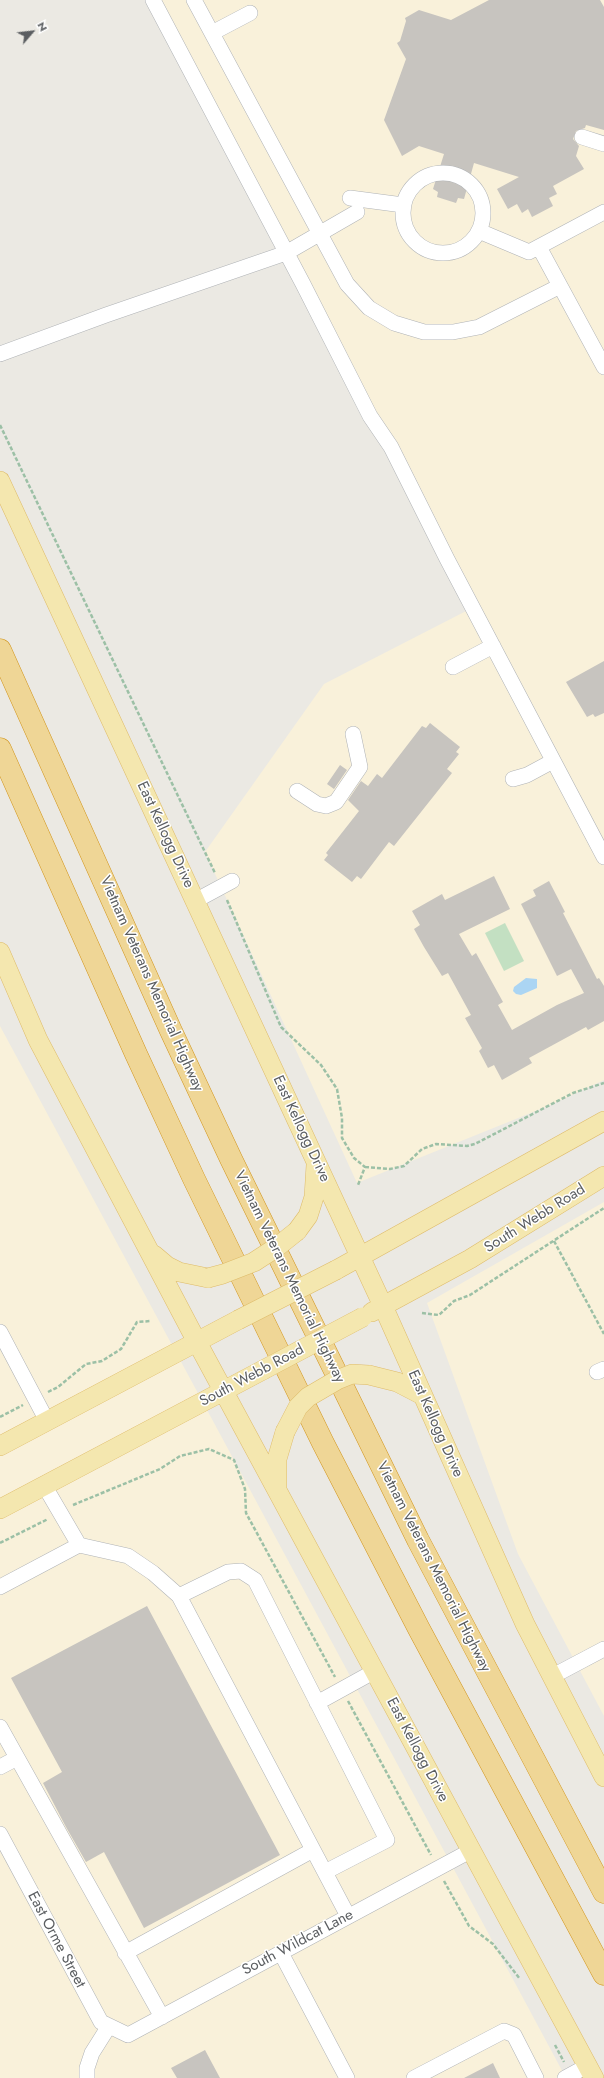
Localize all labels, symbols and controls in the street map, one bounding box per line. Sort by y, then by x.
north arrow [12,12,52,52]
text: N [33,19,52,34]
street label: East Kellogg Drive [132,779,198,891]
street label: Vietnam Veterans Memorial Highway [95,874,207,1094]
street label: East Kellogg Drive [268,1073,334,1185]
street label: Vietnam Veterans Memorial Highway [230,1168,348,1386]
street label: South Webb Road [481,1181,589,1257]
street label: South Webb Road [197,1341,307,1411]
street label: East Kellogg Drive [403,1368,467,1480]
street label: Vietnam Veterans Memorial Highway [372,1459,494,1675]
street label: East Kellogg Drive [382,1695,452,1805]
street label: East Orme Street [23,1889,89,1991]
street label: South Wildcat Lane [239,1906,357,1980]

